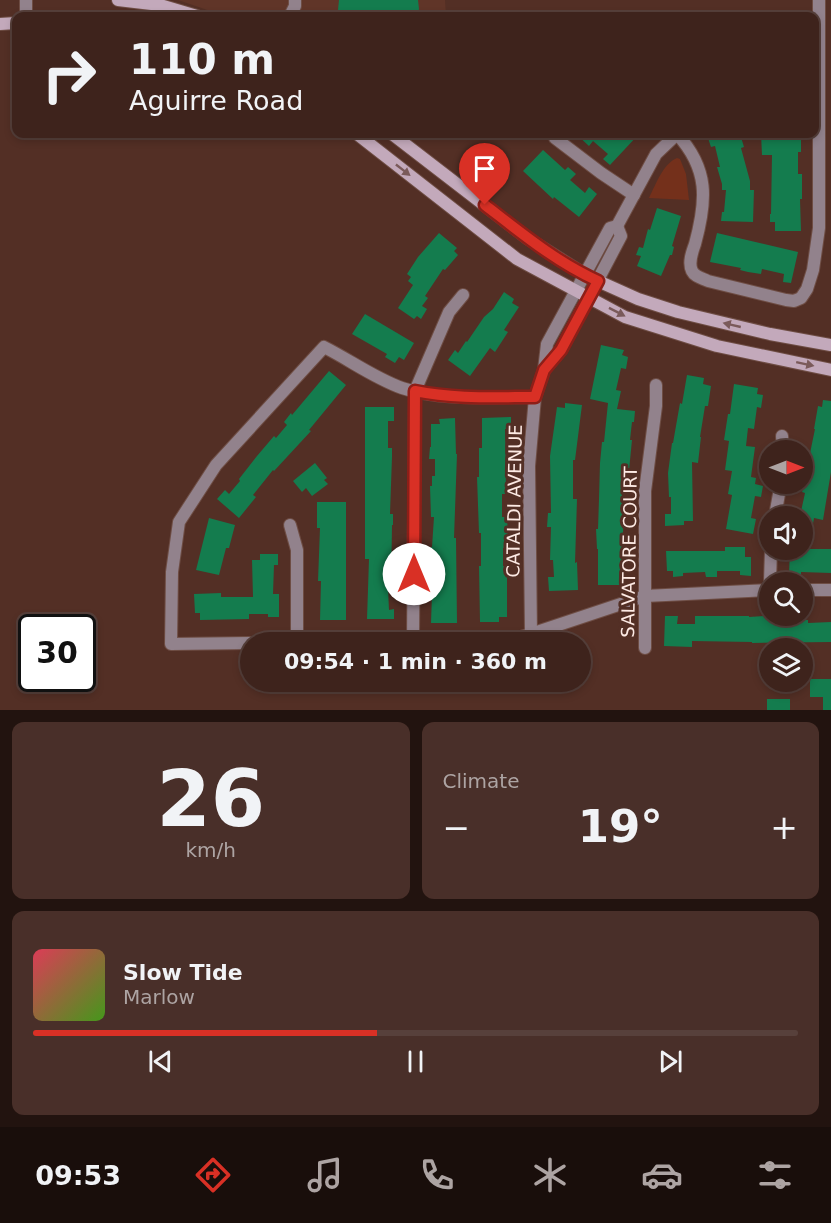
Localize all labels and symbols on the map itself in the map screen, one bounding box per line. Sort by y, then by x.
pin [459,143,510,205]
one-way arrow [396,163,411,175]
one-way arrow [609,307,626,317]
one-way arrow [723,320,742,330]
one-way arrow [795,360,814,369]
street label: CATALDI AVENUE [502,424,526,578]
north arrow [759,440,813,494]
street label: SALVATORE COURT [617,465,641,638]
position arrow [382,542,446,606]
speed limit sign: 30 [18,614,96,692]

